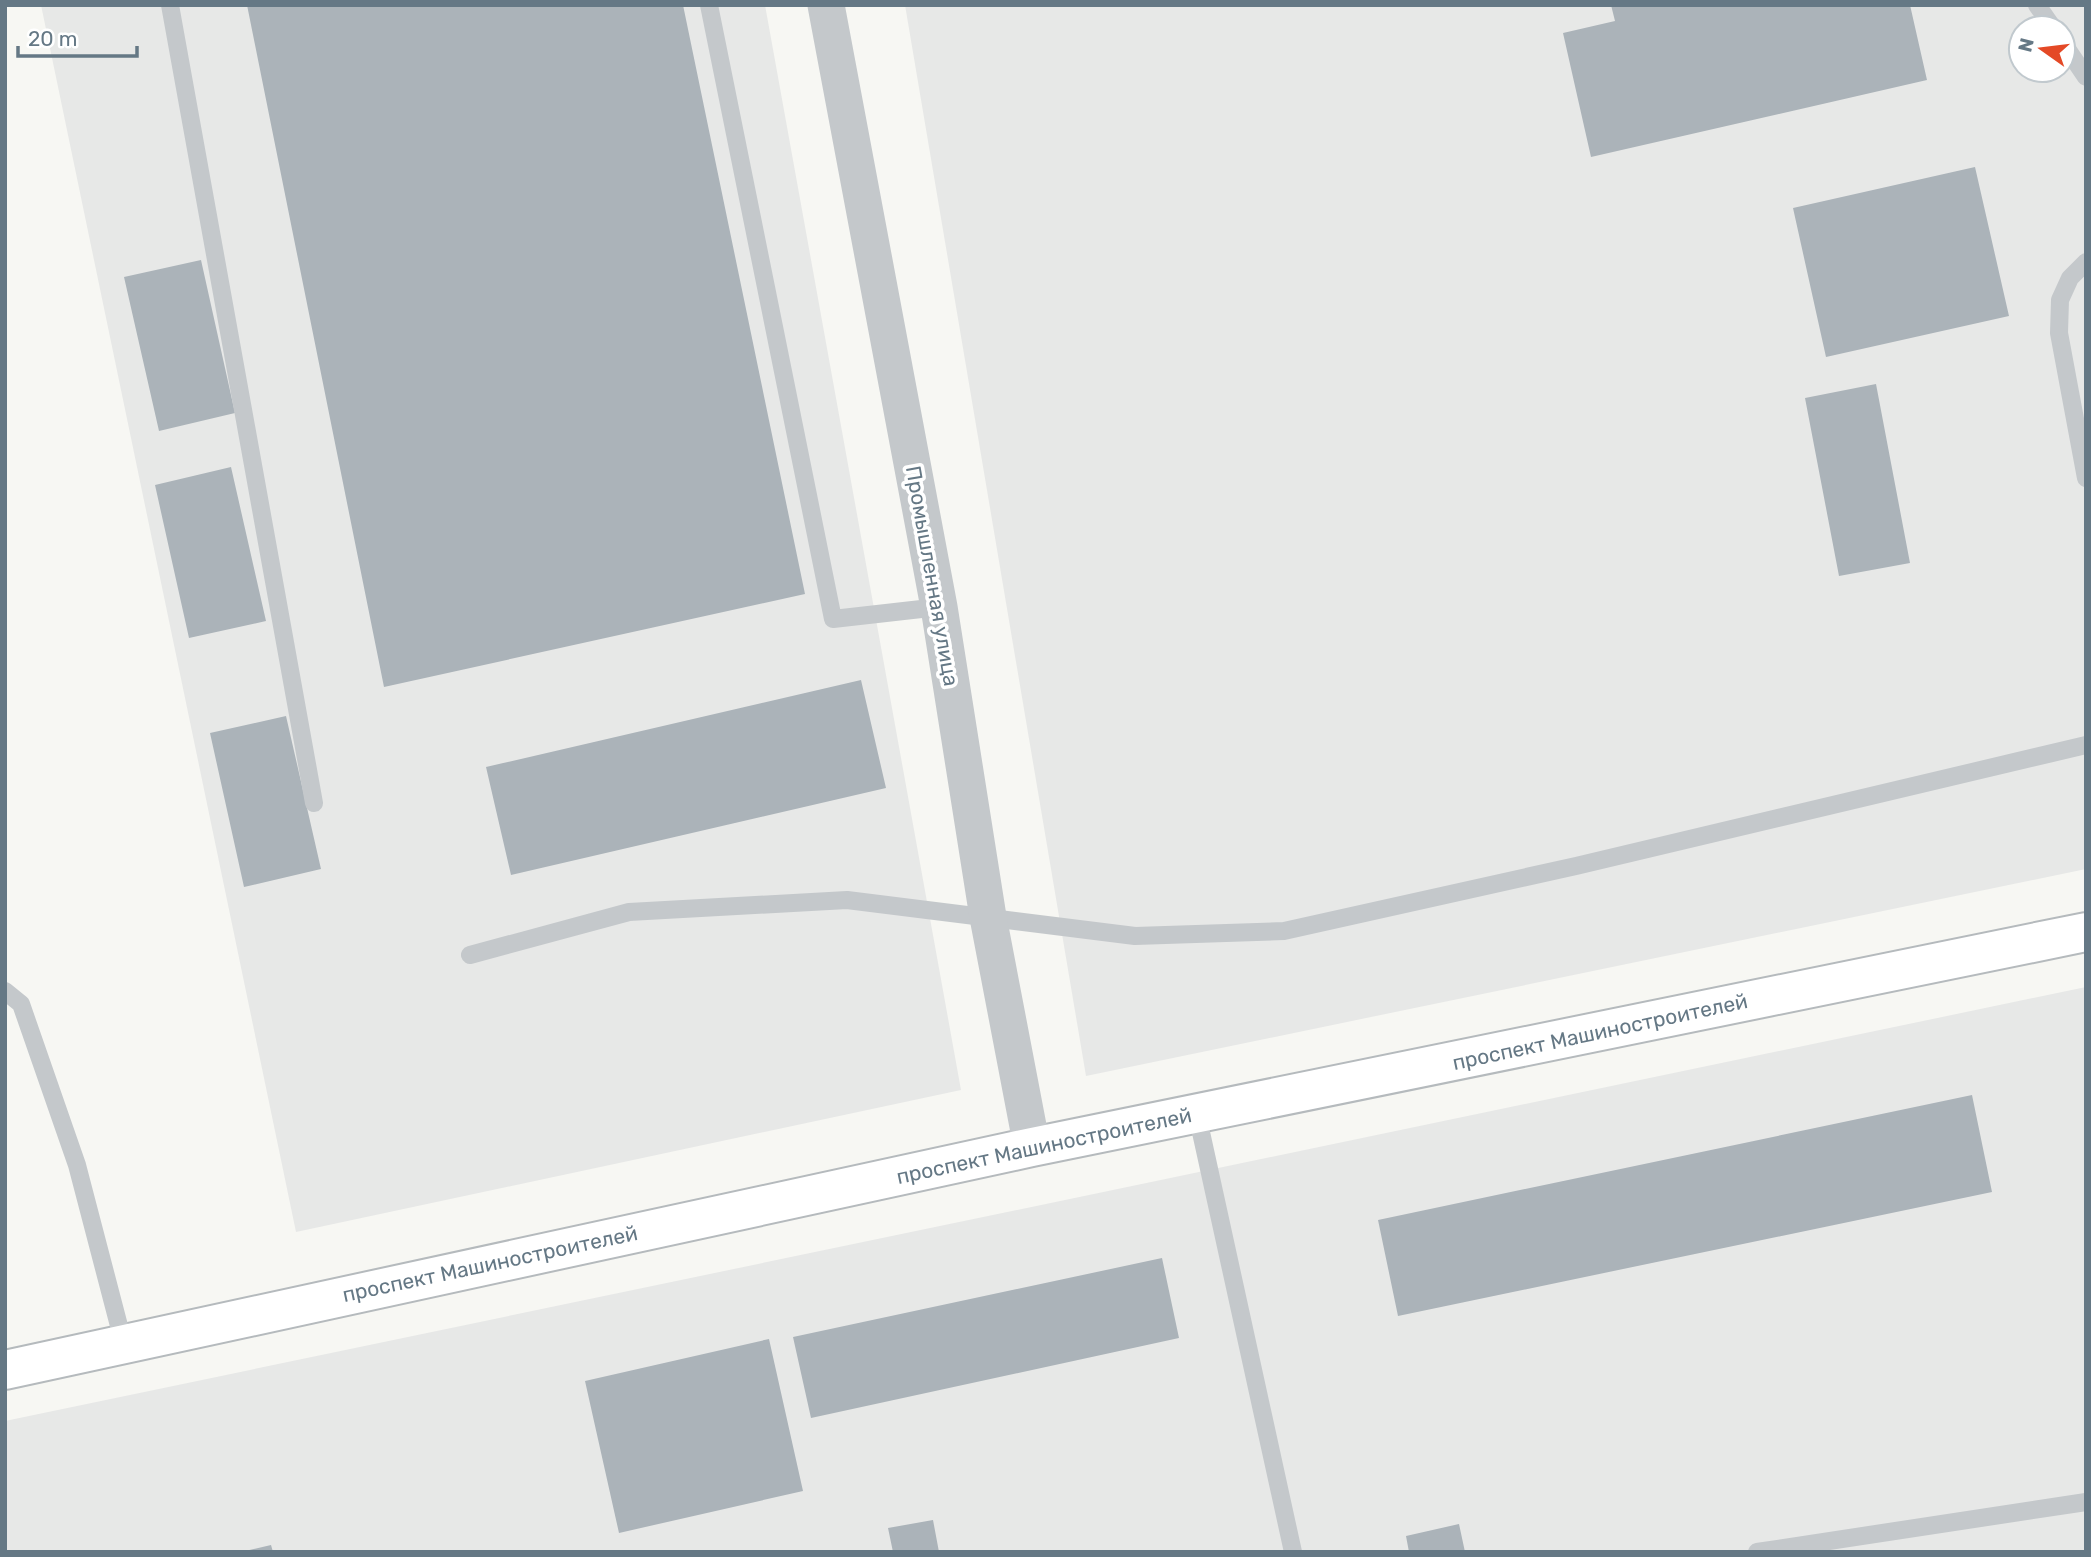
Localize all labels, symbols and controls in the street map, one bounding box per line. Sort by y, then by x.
scale bar [18,14,136,58]
north arrow [2007,14,2077,84]
text: 20 m [28,26,77,51]
text: N [2013,36,2039,54]
street label: Промышленная улица [901,464,964,688]
street label: проспект Машиностроителей [1450,988,1750,1075]
street label: проспект Машиностроителей [894,1102,1194,1189]
street label: проспект Машиностроителей [340,1220,640,1307]

